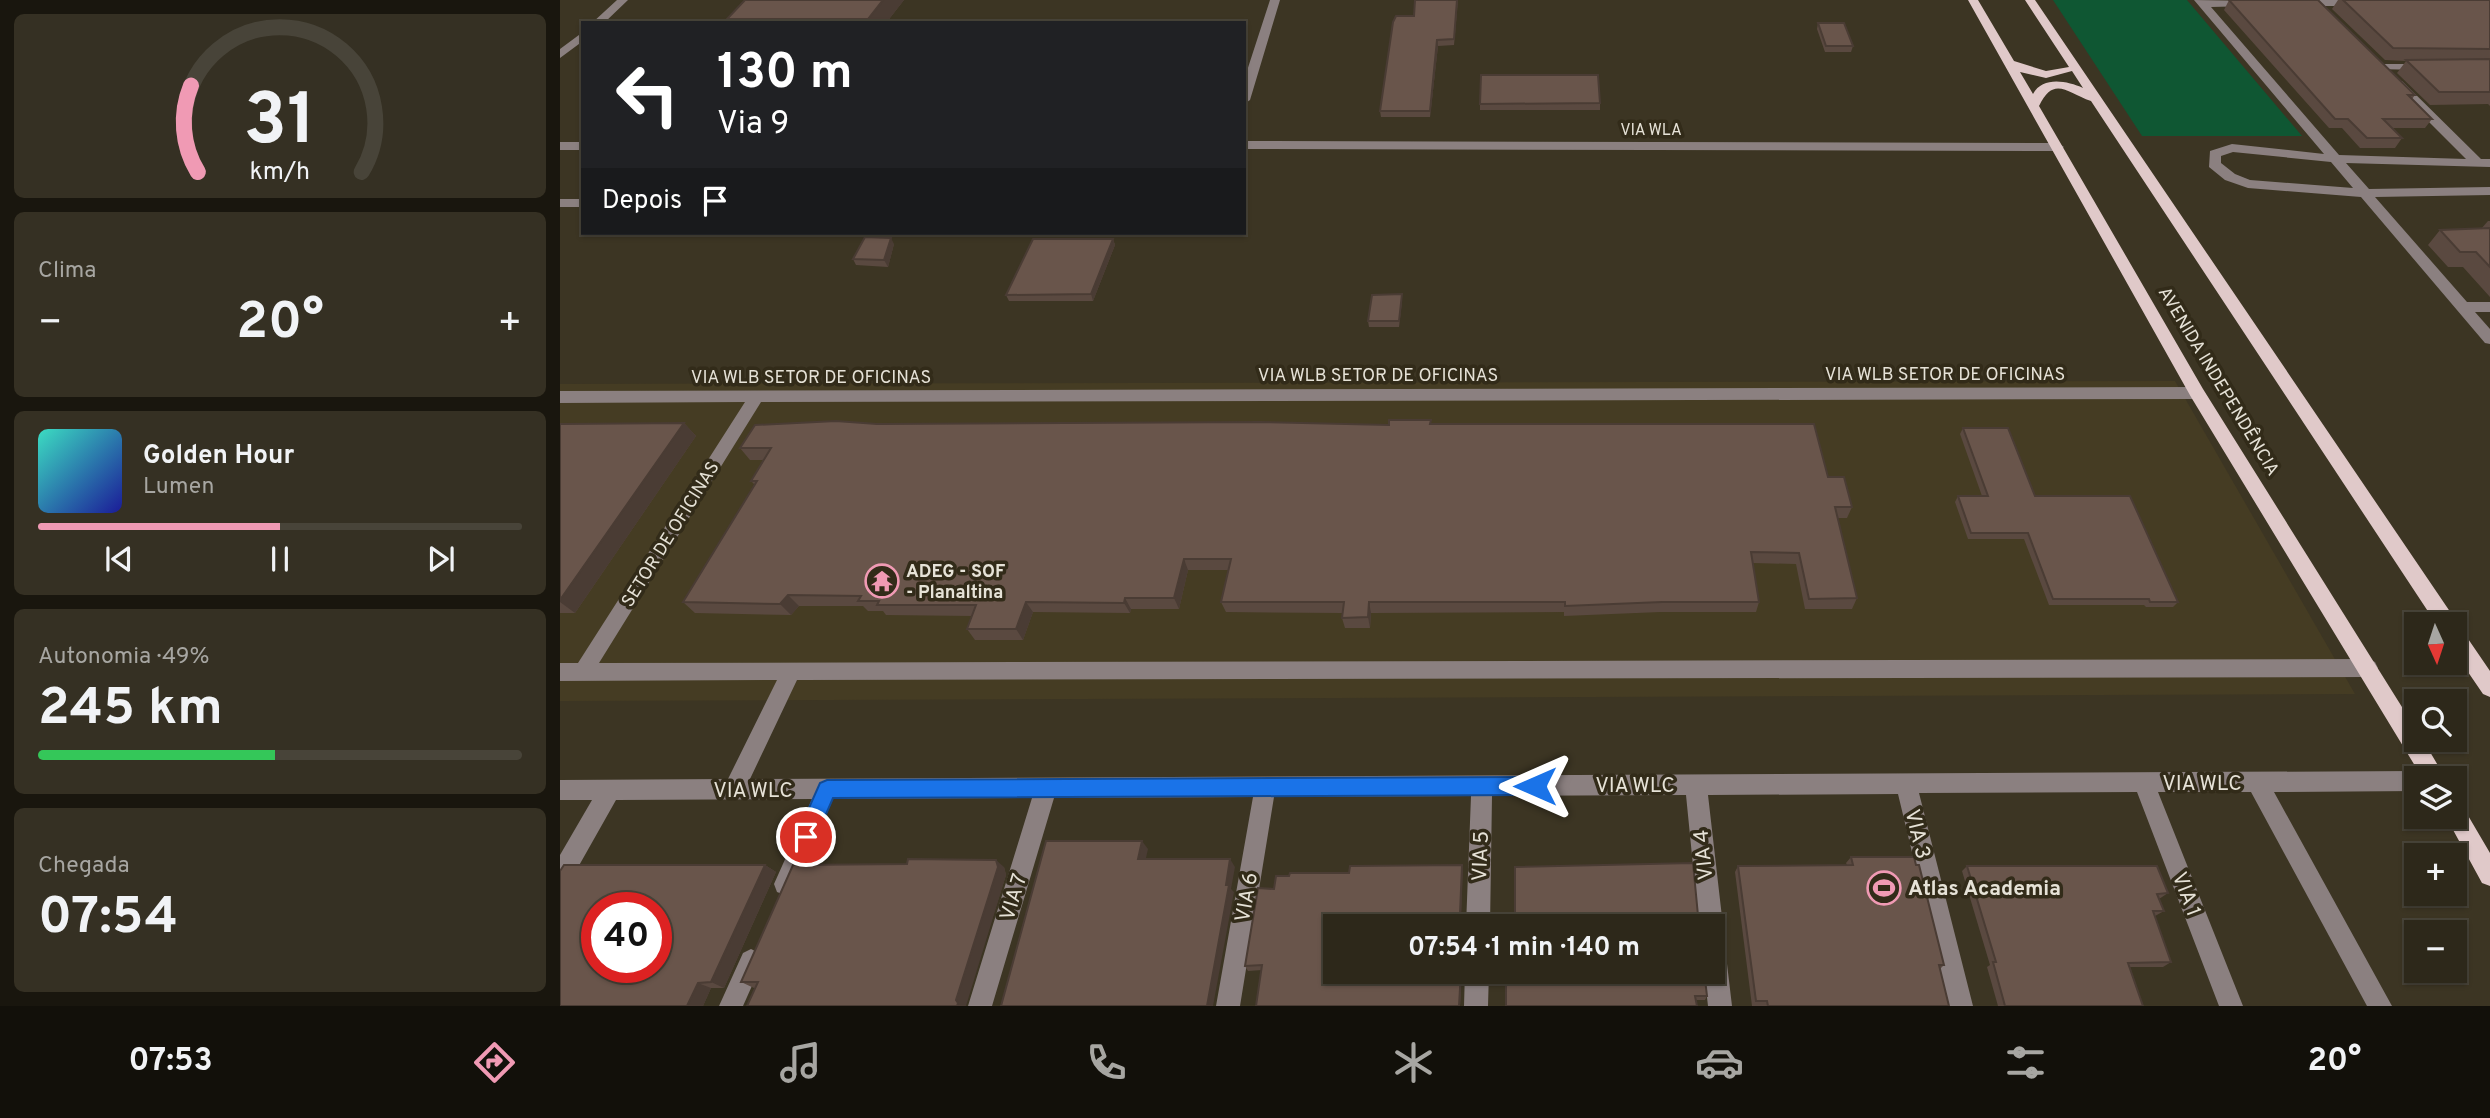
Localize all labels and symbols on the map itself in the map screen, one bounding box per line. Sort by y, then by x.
street label: VIA WLA [1620,121,1682,141]
street label: AVENIDA INDEPENDÊNCIA [2152,282,2285,481]
street label: VIA WLB SETOR DE OFICINAS [1825,364,2065,387]
street label: VIA WLB SETOR DE OFICINAS [1258,365,1498,388]
street label: VIA WLB SETOR DE OFICINAS [691,367,931,390]
street label: SETOR DE OFICINAS [617,458,725,612]
place label: ADEG - SOF - Planaltina [906,561,1005,605]
temple icon: ADEG - SOF - Planaltina [863,562,901,600]
north arrow [2404,612,2468,676]
position arrow [1498,749,1572,823]
street label: VIA WLC [2162,771,2242,798]
street label: VIA WLC [1595,773,1675,800]
street label: VIA WLC [713,778,793,805]
pin [776,807,836,867]
street label: VIA 3 [1897,807,1936,862]
street label: VIA 4 [1688,828,1721,881]
street label: VIA 5 [1467,830,1496,882]
sports icon: Atlas Academia [1865,869,1903,907]
street label: VIA 1 [2165,869,2206,921]
street label: VIA 6 [1230,870,1265,924]
street label: VIA 7 [995,871,1034,924]
place label: Atlas Academia [1908,876,2061,903]
speed limit sign: 40 [581,892,672,983]

